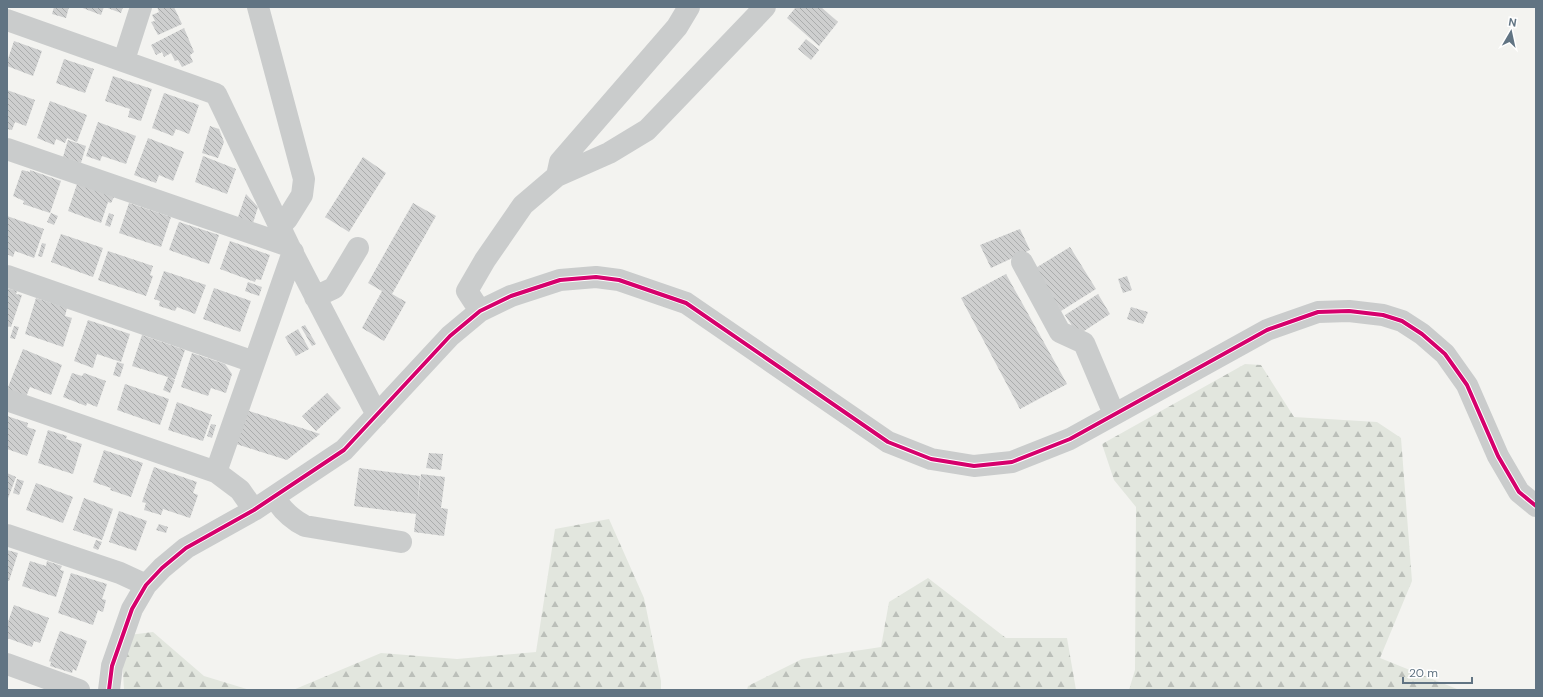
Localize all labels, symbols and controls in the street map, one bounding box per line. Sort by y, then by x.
north arrow [1491,12,1531,52]
text: N [1508,15,1518,30]
scale bar [1403,659,1472,685]
text: 20 m [1409,665,1438,681]

